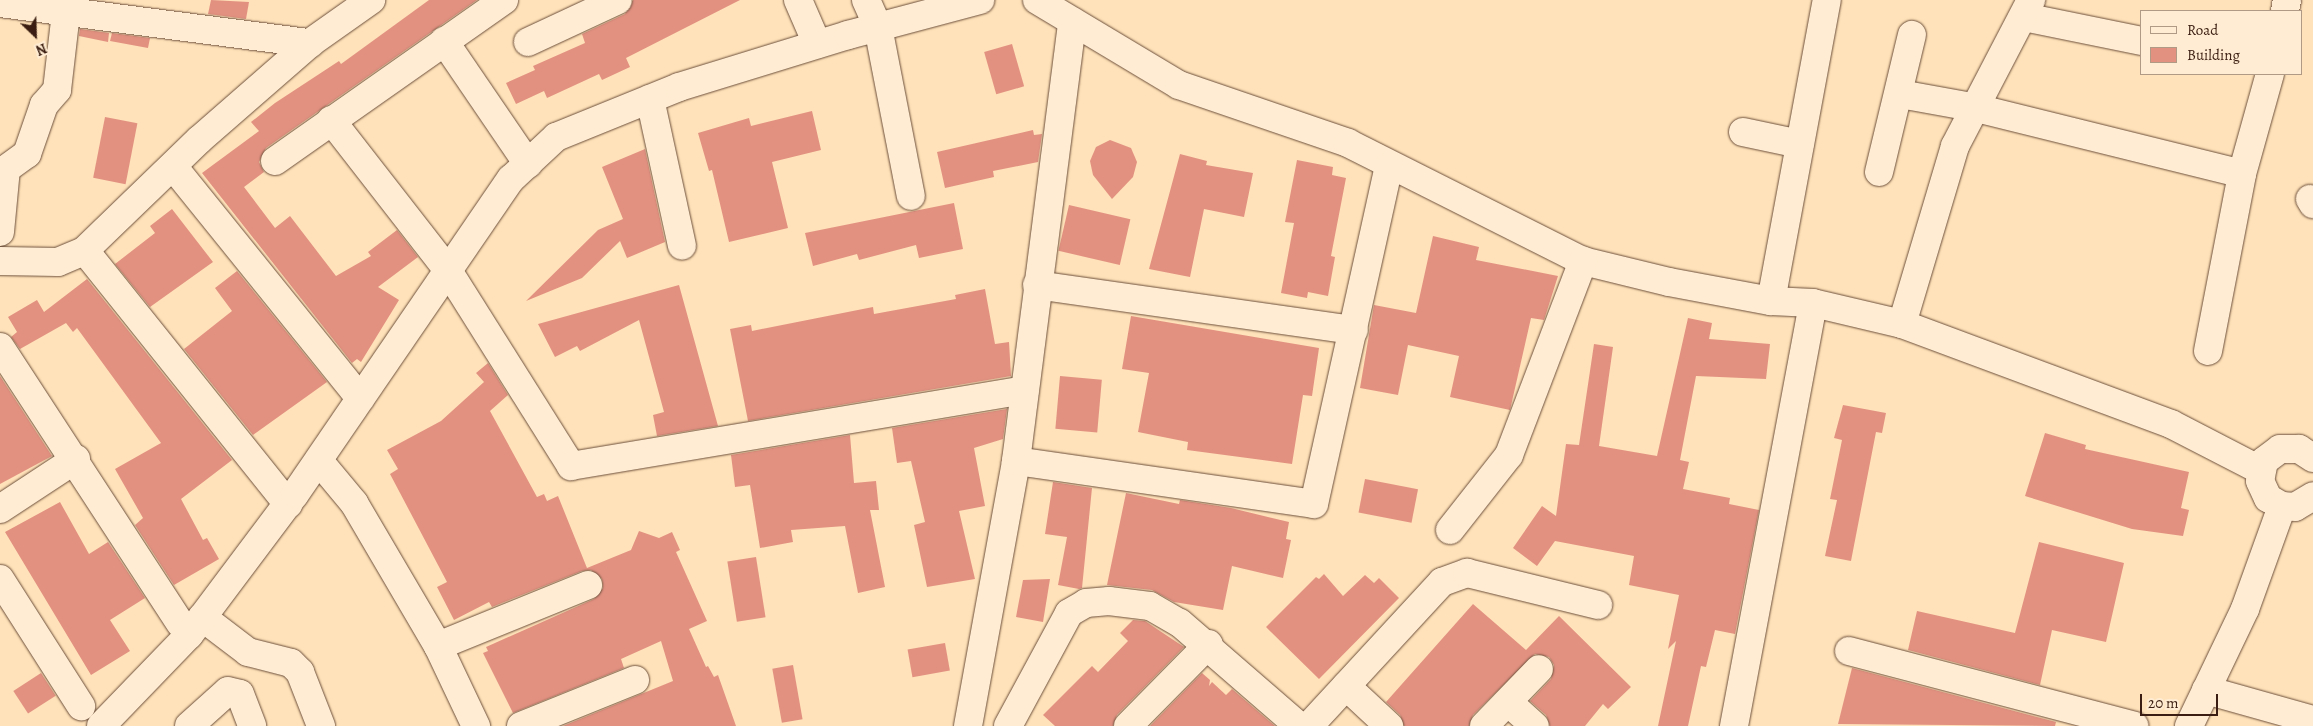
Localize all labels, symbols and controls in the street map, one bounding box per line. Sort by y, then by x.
north arrow [10,10,60,60]
legend [2140,10,2303,75]
text: Road [2187,20,2218,40]
text: N [33,38,50,60]
text: Building [2187,45,2240,65]
scale bar [2143,684,2220,716]
text: 20 m [2148,693,2179,713]

